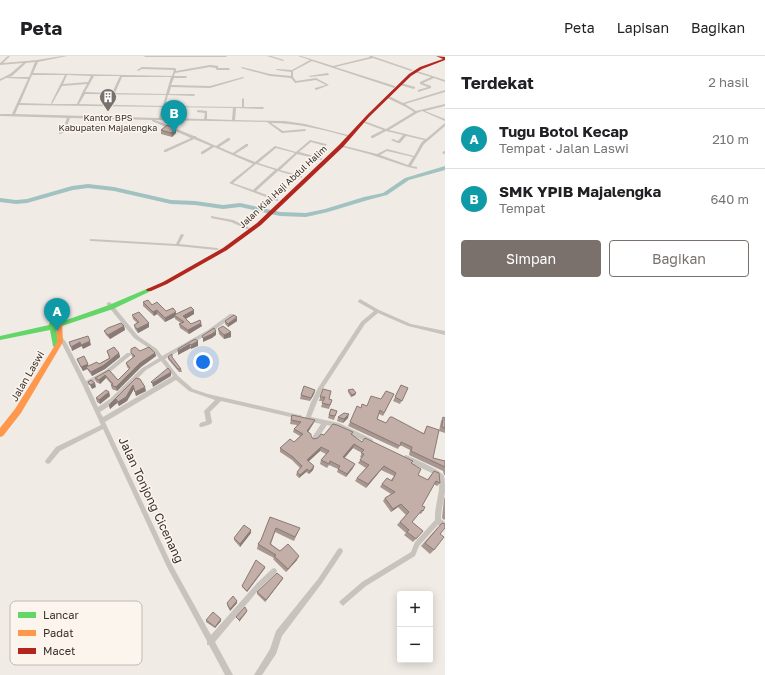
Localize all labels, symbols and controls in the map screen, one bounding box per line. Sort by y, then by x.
text: Peta [20,16,62,39]
text: Peta [564,19,595,36]
text: Lapisan [617,19,669,36]
text: Bagikan [691,19,745,36]
text: Terdekat [461,72,534,93]
text: 2 hasil [708,74,749,90]
building icon: Kantor BPS Kabupaten Majalengka [98,87,118,112]
pin: B [161,100,187,133]
place label: Kantor BPS Kabupaten Majalengka [59,112,157,133]
text: Tugu Botol Kecap [499,122,628,140]
text: A [469,131,479,147]
text: 210 m [712,131,749,147]
text: Tempat · Jalan Laswi [499,140,629,156]
street label: Jalan Kiai Haji Abdul Halim [236,143,329,230]
text: SMK YPIB Majalengka [499,182,661,200]
text: B [469,191,479,207]
text: 640 m [710,191,749,207]
text: Tempat [499,200,545,216]
button: Simpan [461,240,601,277]
button: Bagikan [609,240,749,277]
pin: A [44,298,70,331]
street label: Jalan Laswi [8,349,46,403]
your location [193,352,213,372]
street label: Jalan Tonjong Cicenang [116,434,187,565]
map controls [397,591,433,663]
button: + [397,591,433,627]
legend [10,601,142,665]
text: Lancar [43,608,80,621]
text: Padat [43,626,74,639]
button: − [397,627,433,663]
text: Macet [43,644,75,657]

